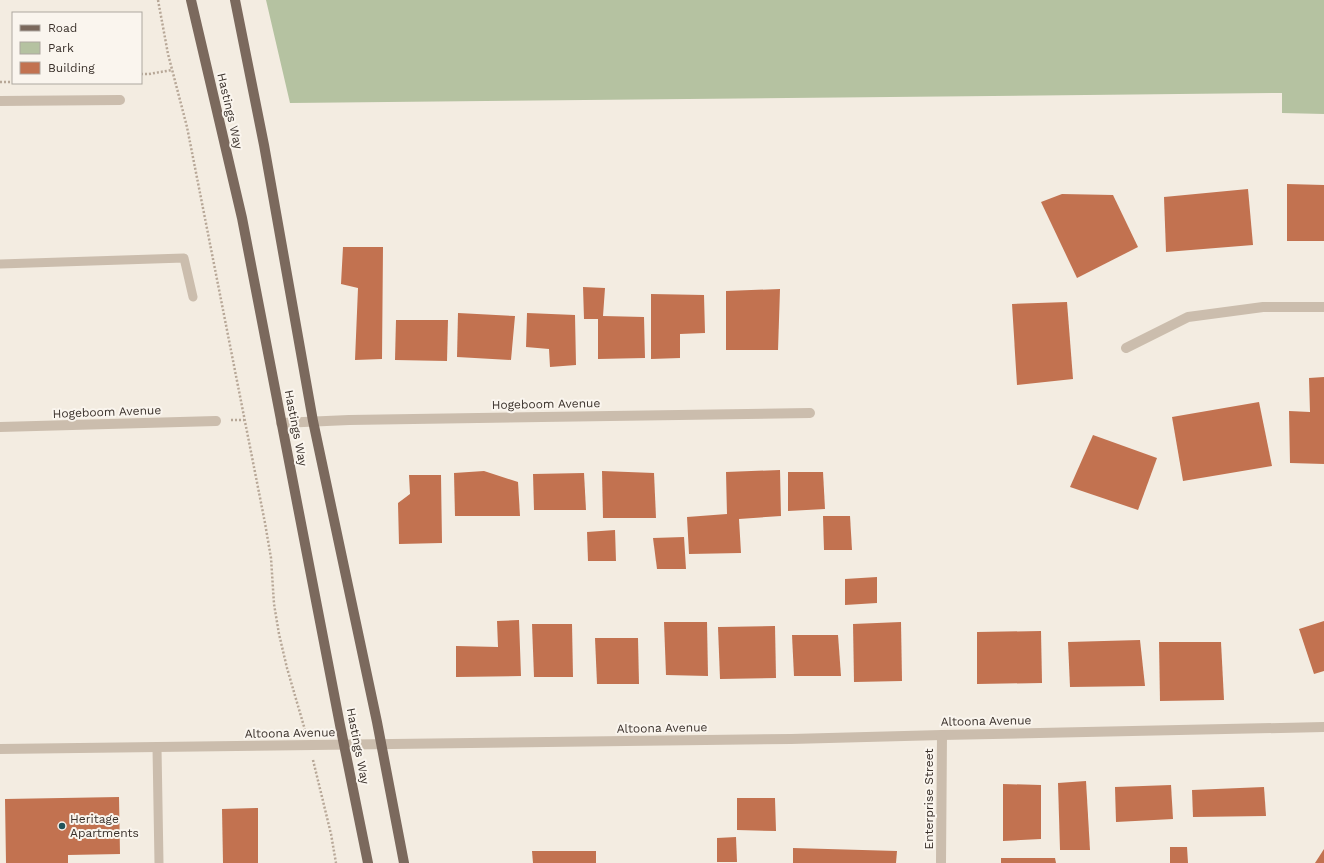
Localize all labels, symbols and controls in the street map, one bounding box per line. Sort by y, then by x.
legend [12,12,142,84]
text: Road [48,21,77,35]
text: Park [48,41,74,55]
text: Building [48,61,95,75]
street label: Hastings Way [214,72,246,151]
street label: Hastings Way [282,389,310,468]
street label: Hogeboom Avenue [492,396,601,412]
street label: Hogeboom Avenue [52,403,162,421]
street label: Hastings Way [344,707,372,786]
street label: Altoona Avenue [940,713,1032,729]
street label: Altoona Avenue [616,720,708,736]
street label: Altoona Avenue [244,725,336,741]
street label: Enterprise Street [922,749,936,849]
place label: Heritage Apartments [70,812,139,840]
marker: Heritage Apartments [57,821,67,831]

